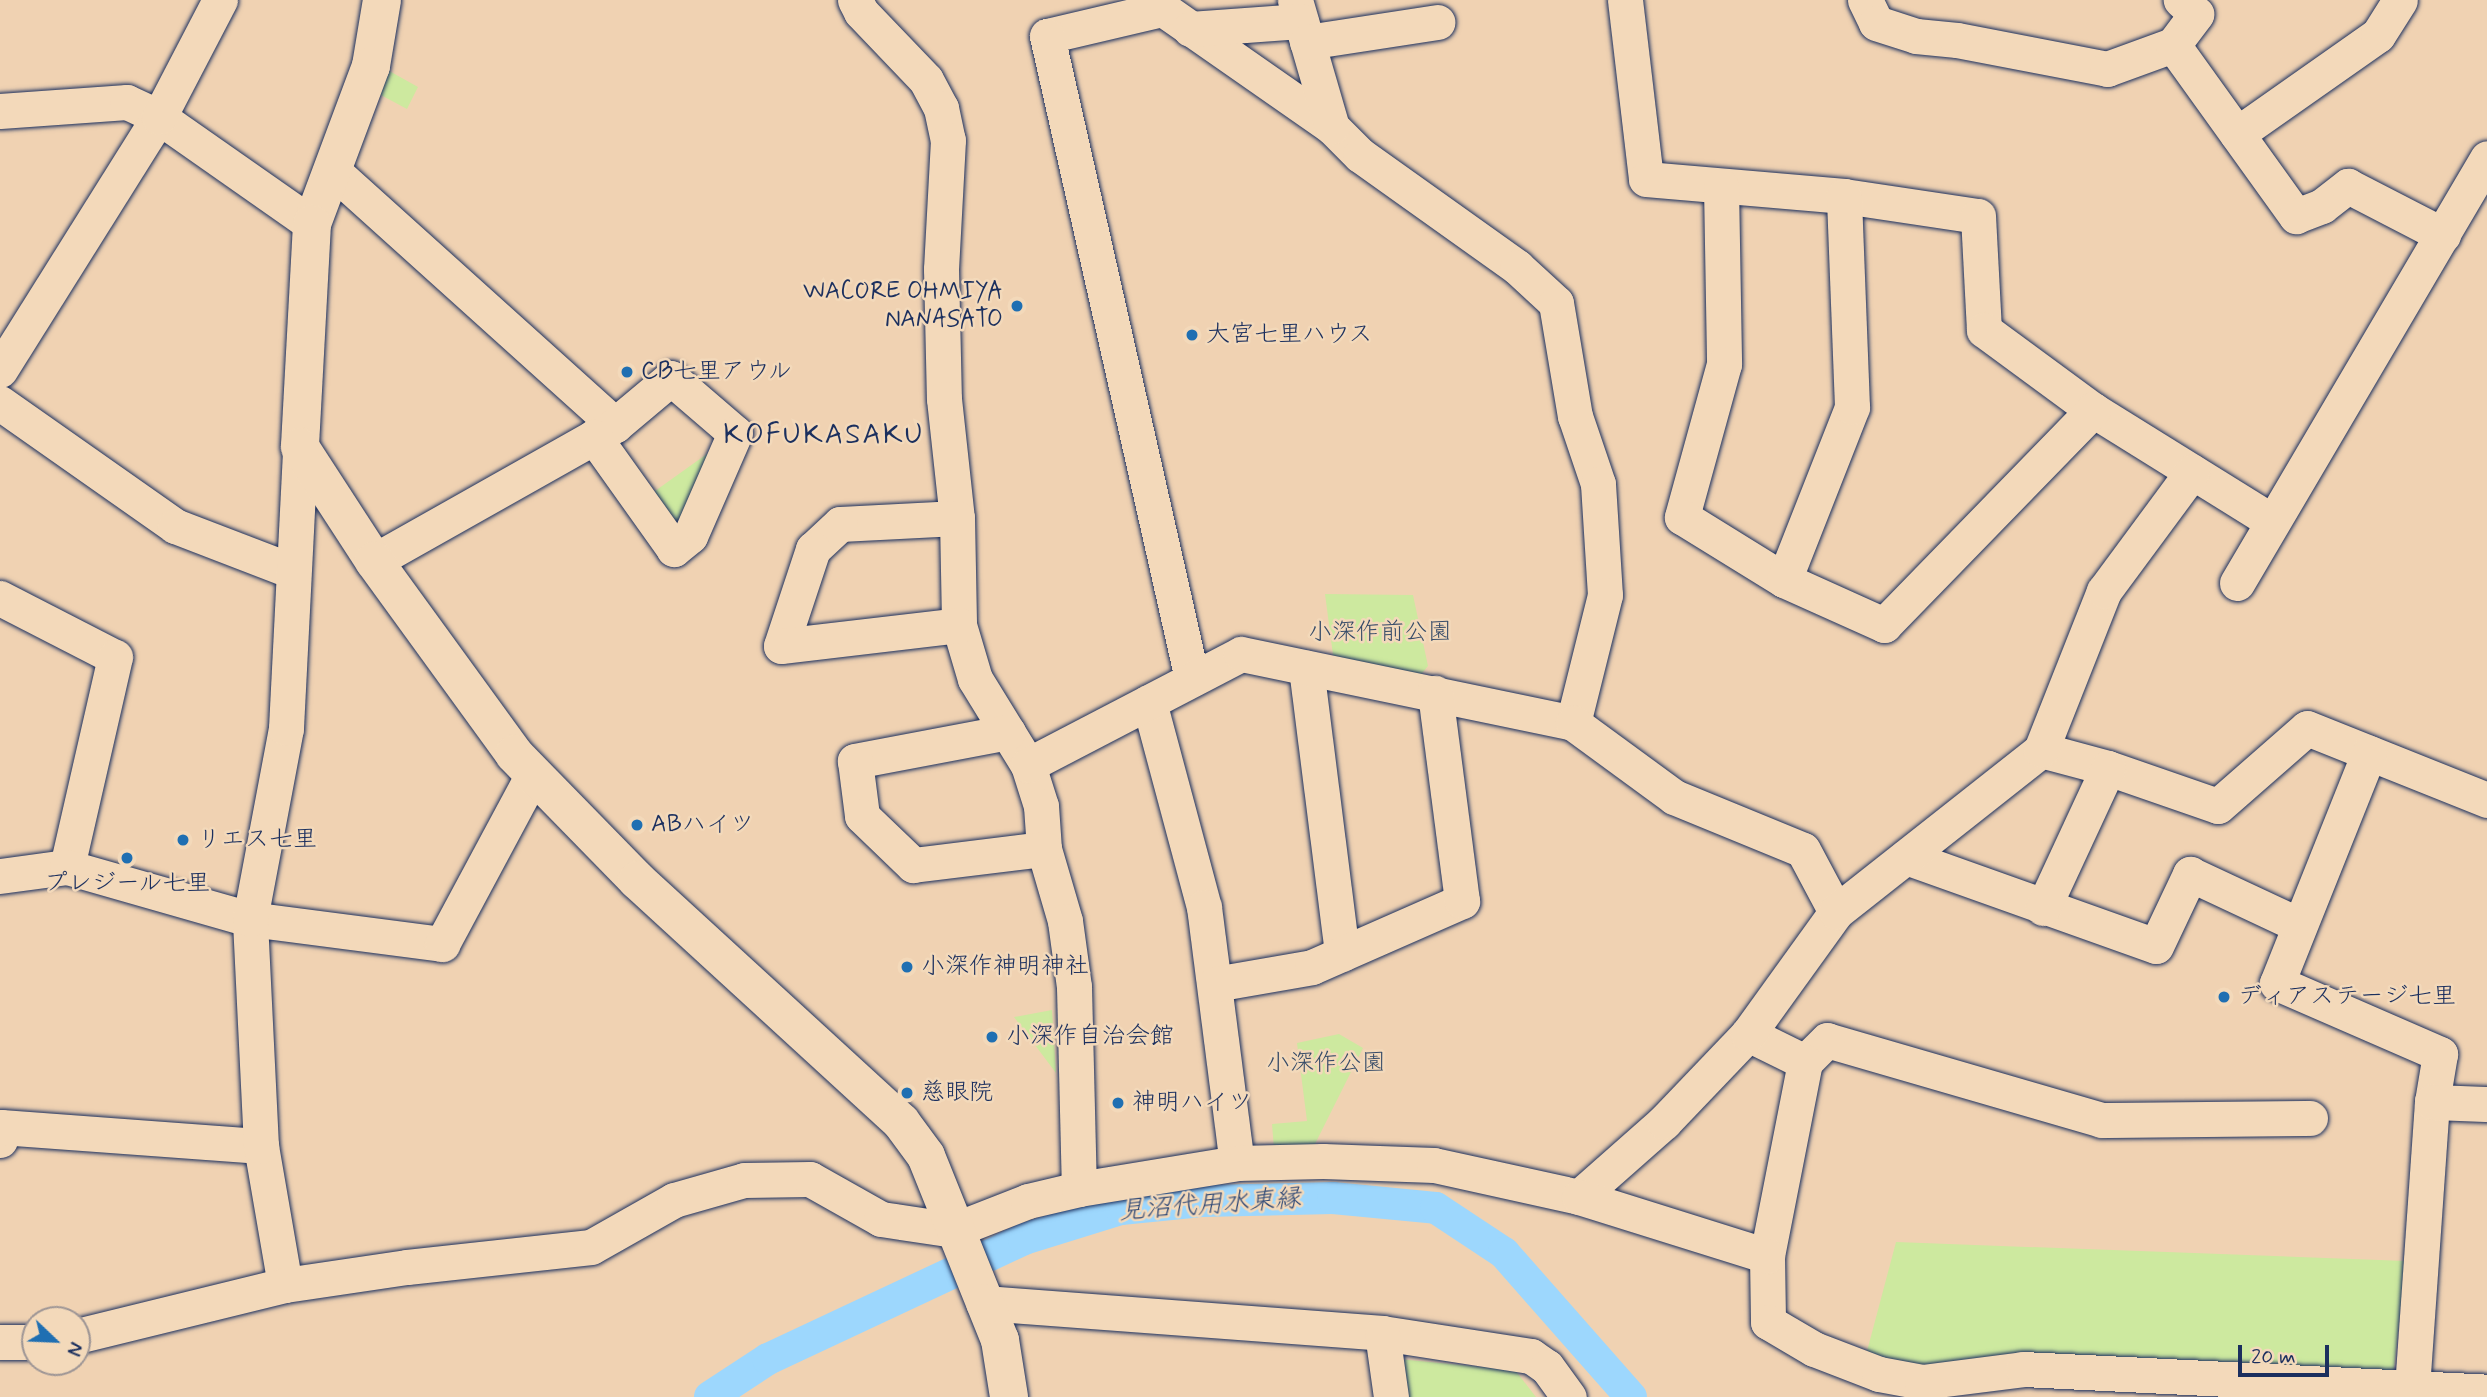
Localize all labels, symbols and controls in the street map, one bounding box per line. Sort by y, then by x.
place label: WACORE OHMIYA NANASATO [803,278,1003,334]
marker: WACORE OHMIYA NANASATO [1009,298,1025,314]
place label: 大宮七里ハウス [1206,321,1374,349]
marker: 大宮七里ハウス [1184,327,1200,343]
place label: CB七里アウル [641,358,793,386]
marker: CB七里アウル [619,364,635,380]
district label: KOFUKASAKU [727,419,921,453]
park label: 小深作前公園 [1308,619,1452,647]
place label: ABハイツ [651,811,754,839]
marker: ABハイツ [629,817,645,833]
place label: リエス七里 [197,826,317,854]
marker: リエス七里 [175,832,191,848]
marker: プレジール七里 [119,850,135,866]
place label: プレジール七里 [43,870,211,898]
place label: 小深作神明神社 [921,953,1089,981]
marker: 小深作神明神社 [899,959,915,975]
place label: ディアステージ七里 [2238,983,2454,1011]
marker: ディアステージ七里 [2216,989,2232,1005]
place label: 小深作自治会館 [1006,1023,1174,1051]
marker: 小深作自治会館 [984,1029,1000,1045]
park label: 小深作公園 [1266,1050,1386,1078]
place label: 慈眼院 [921,1079,993,1107]
marker: 慈眼院 [899,1085,915,1101]
place label: 神明ハイツ [1132,1089,1252,1117]
marker: 神明ハイツ [1110,1095,1126,1111]
water label: 見沼代用水東縁 [1118,1184,1302,1228]
north arrow [21,1306,91,1376]
scale bar [2242,1330,2333,1374]
text: N [60,1338,88,1359]
text: 20 m [2251,1343,2296,1371]

